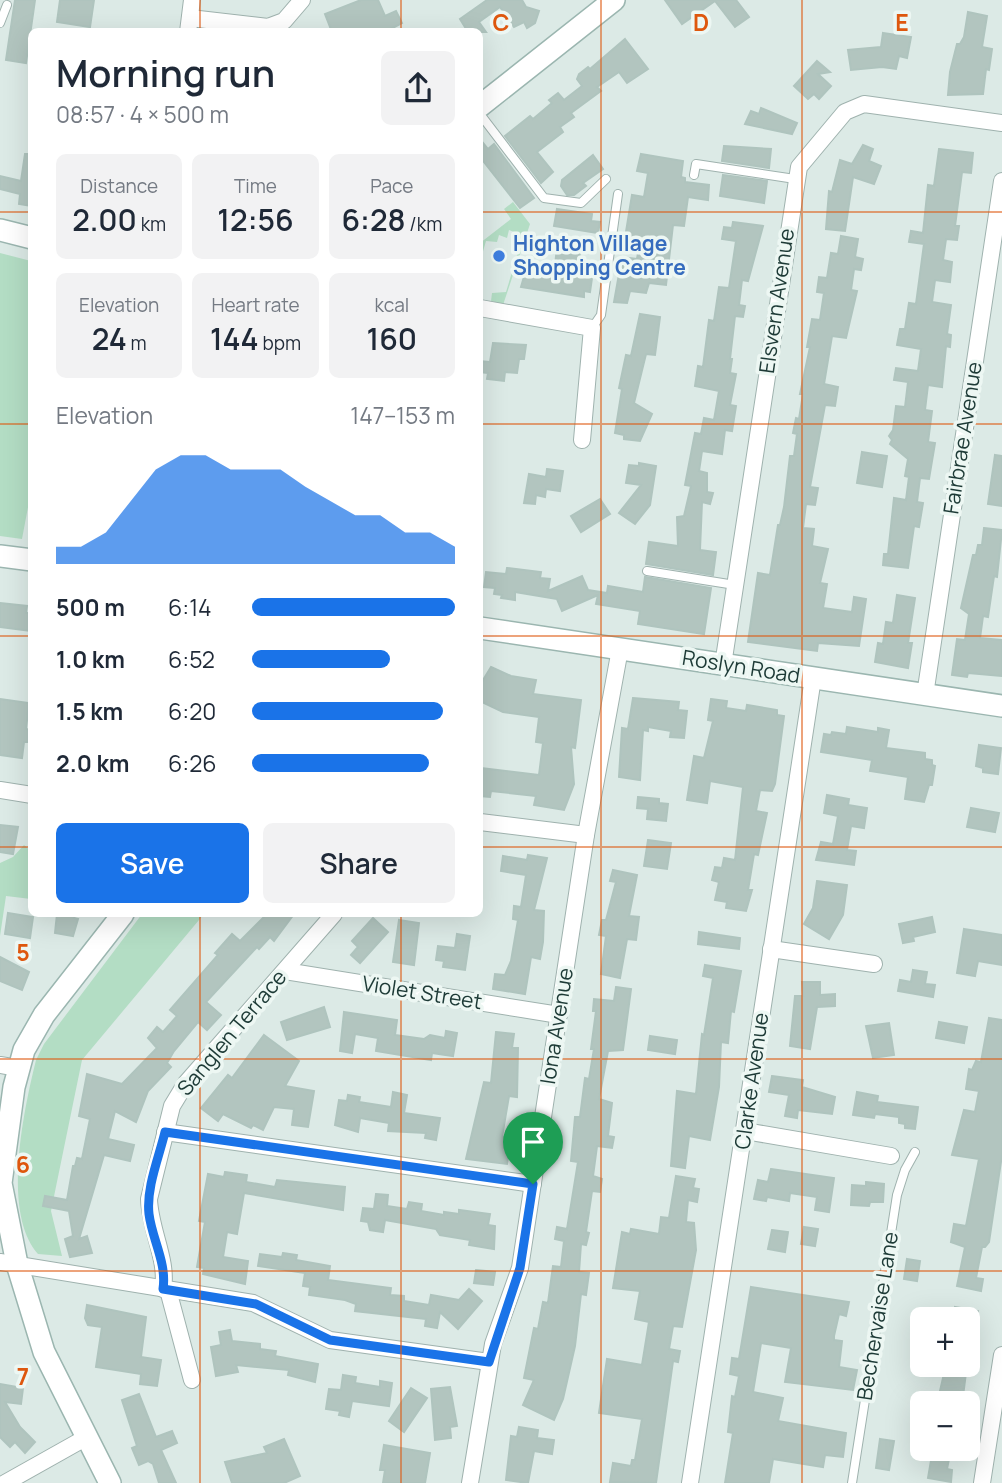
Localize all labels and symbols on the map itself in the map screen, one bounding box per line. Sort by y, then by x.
text: C [493,6,510,38]
text: D [693,6,709,38]
text: E [895,6,909,38]
street label: Elsvern Avenue [752,227,800,375]
place label: Highton Village Shopping Centre [513,229,686,281]
marker: Highton Village Shopping Centre [491,248,507,264]
street label: Fairbrae Avenue [936,360,988,516]
street label: Roslyn Road [680,643,802,689]
text: 5 [16,936,30,968]
street label: Sanglen Terrace [170,964,292,1101]
street label: Iona Avenue [533,966,579,1086]
street label: Violet Street [360,969,484,1015]
street label: Clarke Avenue [728,1011,774,1151]
pin [503,1112,563,1184]
text: 6 [16,1148,30,1180]
street label: Bechervaise Lane [850,1230,904,1402]
text: 7 [17,1360,29,1392]

